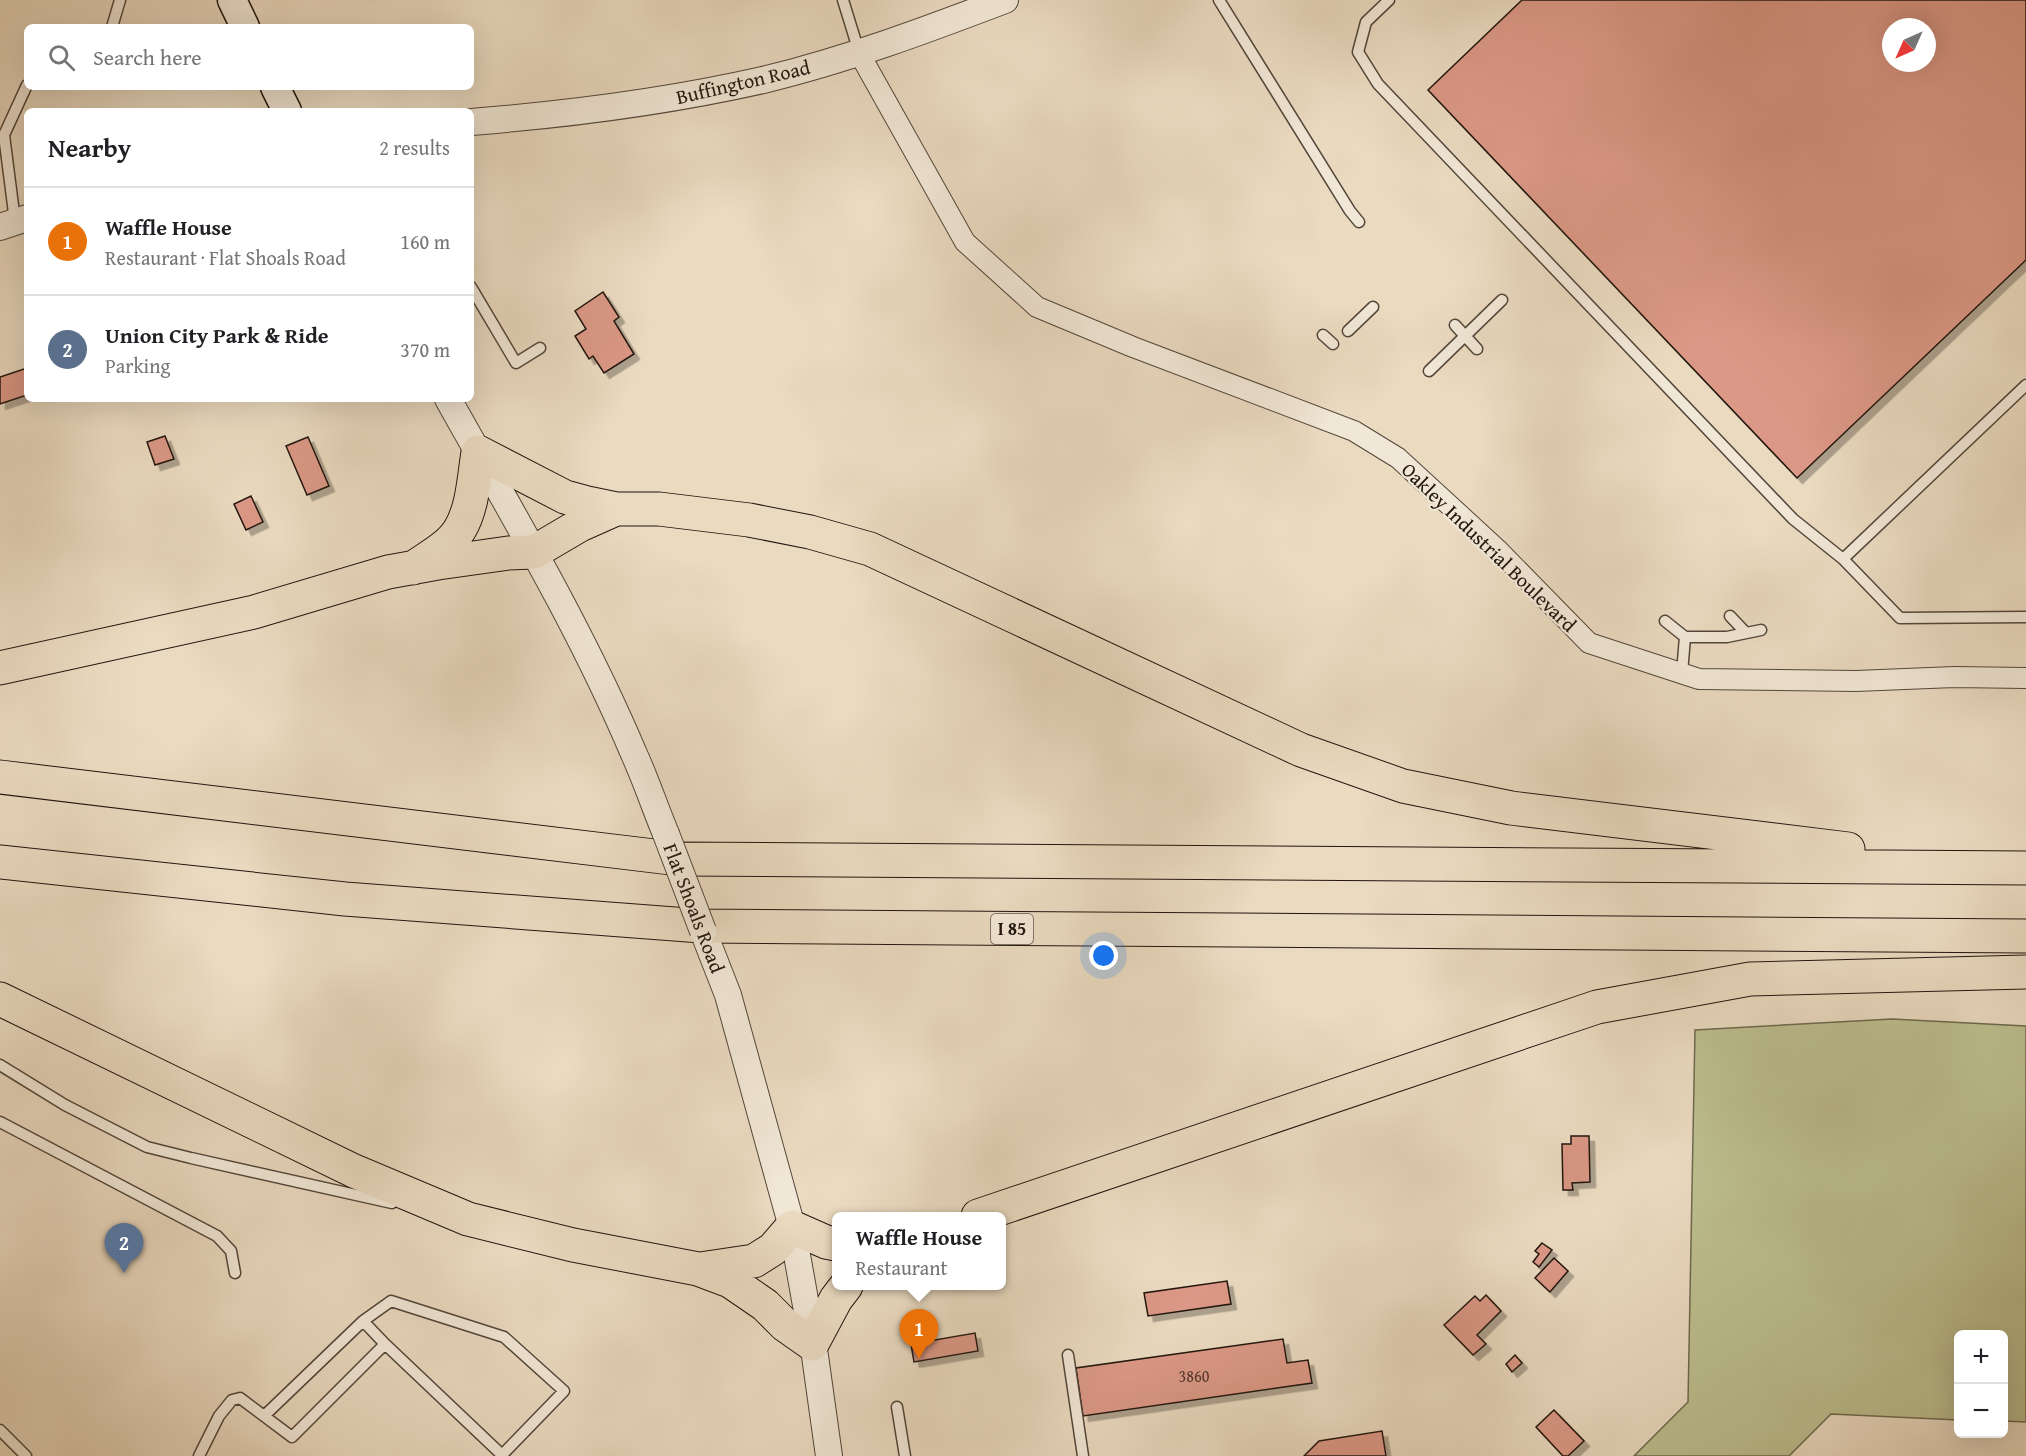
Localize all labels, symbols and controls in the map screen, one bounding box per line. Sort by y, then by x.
north arrow [1882,18,1936,72]
search box [24,24,474,90]
icon: search [45,41,78,74]
text: Search here [93,41,202,73]
street label: Buffington Road [673,52,813,111]
text: Nearby [48,128,131,167]
text: 2 results [379,133,450,162]
text: Waffle House [105,211,232,243]
text: 1 [62,227,73,256]
text: 160 m [400,227,450,256]
text: Restaurant · Flat Shoals Road [105,243,346,272]
text: Union City Park & Ride [105,319,329,351]
text: 2 [62,335,73,364]
text: 370 m [400,335,450,364]
text: Parking [105,351,170,380]
street label: Oakley Industrial Boulevard [1395,455,1584,638]
street label: Flat Shoals Road [656,839,733,977]
road number: I 85 [991,914,1033,944]
your location [1089,941,1118,970]
popup [832,1212,1006,1290]
text: Waffle House [856,1221,982,1253]
pin: 2 [104,1224,144,1273]
text: Restaurant [856,1253,948,1282]
pin: 1 [900,1310,938,1359]
map controls [1954,1330,2008,1438]
button: + [1954,1330,2008,1384]
house number: 3860 [1179,1364,1210,1388]
button: − [1954,1384,2008,1438]

